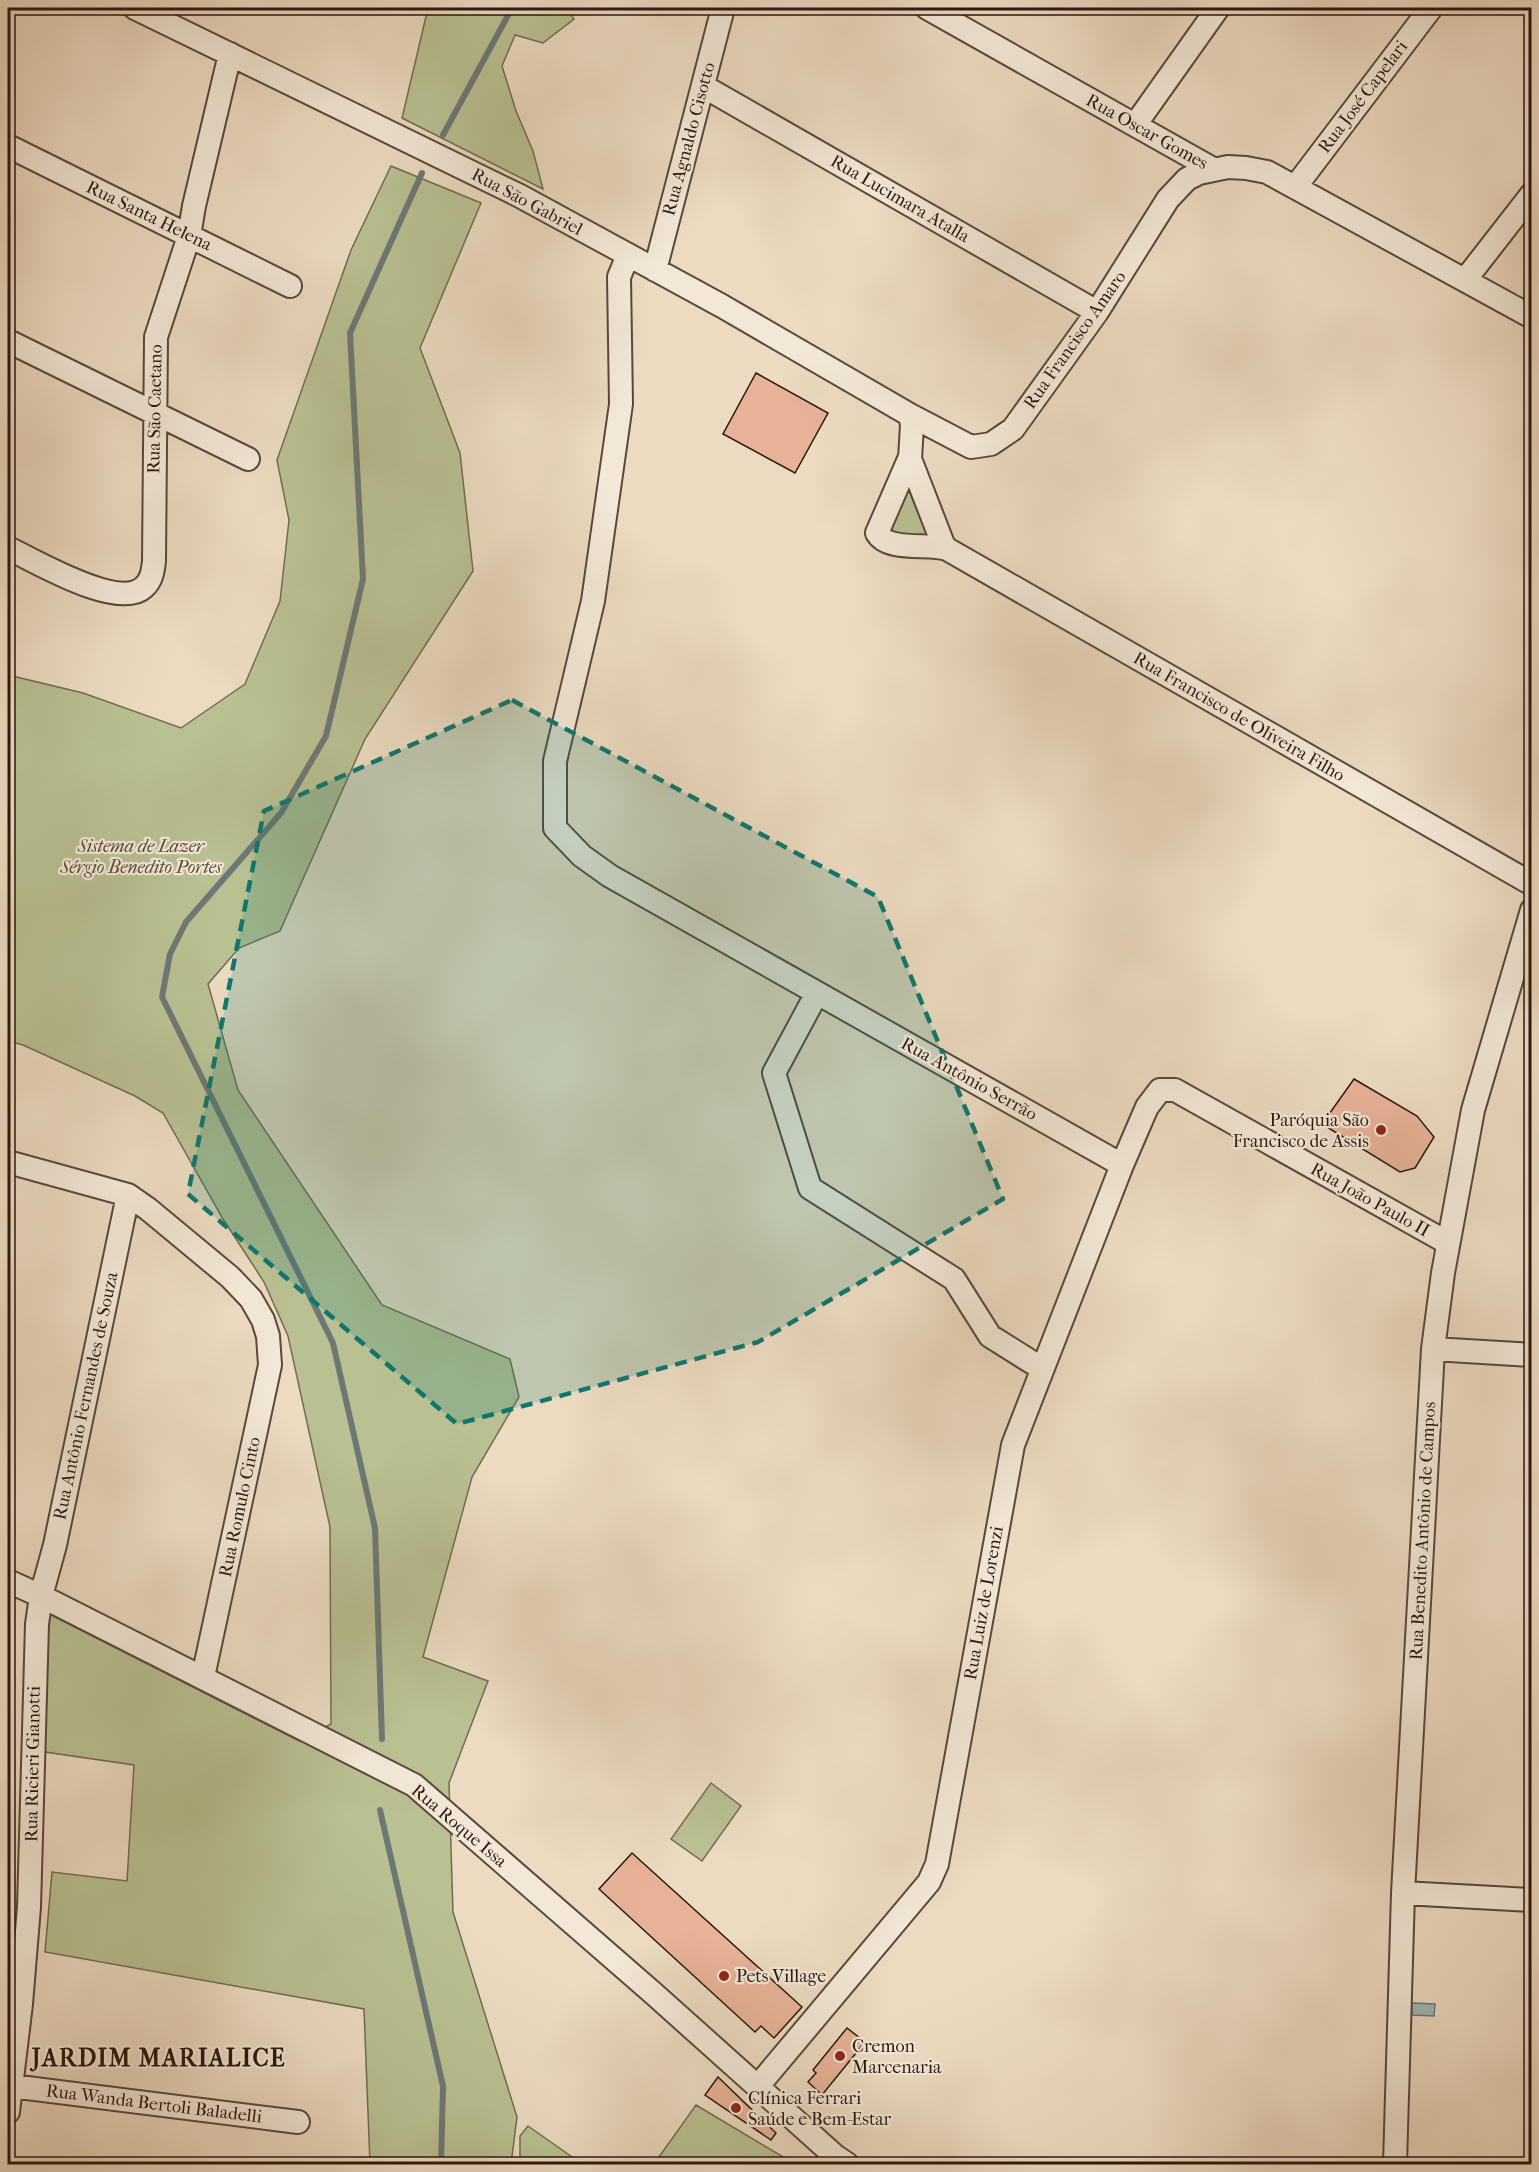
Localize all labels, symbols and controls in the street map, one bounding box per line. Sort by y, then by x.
street label: Rua José Capelari [1314,36,1413,157]
street label: Rua Agnaldo Cisotto [658,60,720,218]
street label: Rua Oscar Gomes [1082,90,1212,174]
street label: Rua Lucimara Atalla [827,151,974,248]
street label: Rua São Gabriel [468,164,586,240]
street label: Rua Santa Helena [83,177,216,256]
street label: Rua Francisco Amaro [1019,267,1131,413]
street label: Rua São Caetano [143,344,167,474]
street label: Rua Francisco de Oliveira Filho [1130,648,1348,786]
park label: Sistema de Lazer Sérgio Benedito Portes [59,836,222,878]
street label: Rua Antônio Serrão [897,1033,1041,1125]
place label: Paróquia São Francisco de Assis [1233,1110,1369,1152]
marker: Paróquia São Francisco de Assis [1374,1123,1388,1137]
street label: Rua João Paulo II [1307,1159,1433,1241]
street label: Rua Antônio Fernandes de Souza [49,1269,123,1522]
street label: Rua Benedito Antônio de Campos [1406,1401,1440,1661]
street label: Rua Romulo Cinto [215,1435,265,1579]
street label: Rua Luiz de Lorenzi [960,1524,1008,1682]
street label: Rua Ricieri Gianotti [21,1685,45,1842]
street label: Rua Roque Issa [407,1780,511,1872]
place label: Pets Village [736,1966,826,1987]
marker: Pets Village [717,1969,731,1983]
place label: Cremon Marcenaria [852,2036,942,2078]
district label: JARDIM MARIALICE [30,2044,286,2072]
marker: Cremon Marcenaria [833,2049,847,2063]
street label: Rua Wanda Bertoli Baladelli [45,2080,264,2128]
place label: Clínica Ferrari Saúde e Bem-Estar [748,2088,892,2130]
marker: Clínica Ferrari Saúde e Bem-Estar [729,2101,743,2115]

